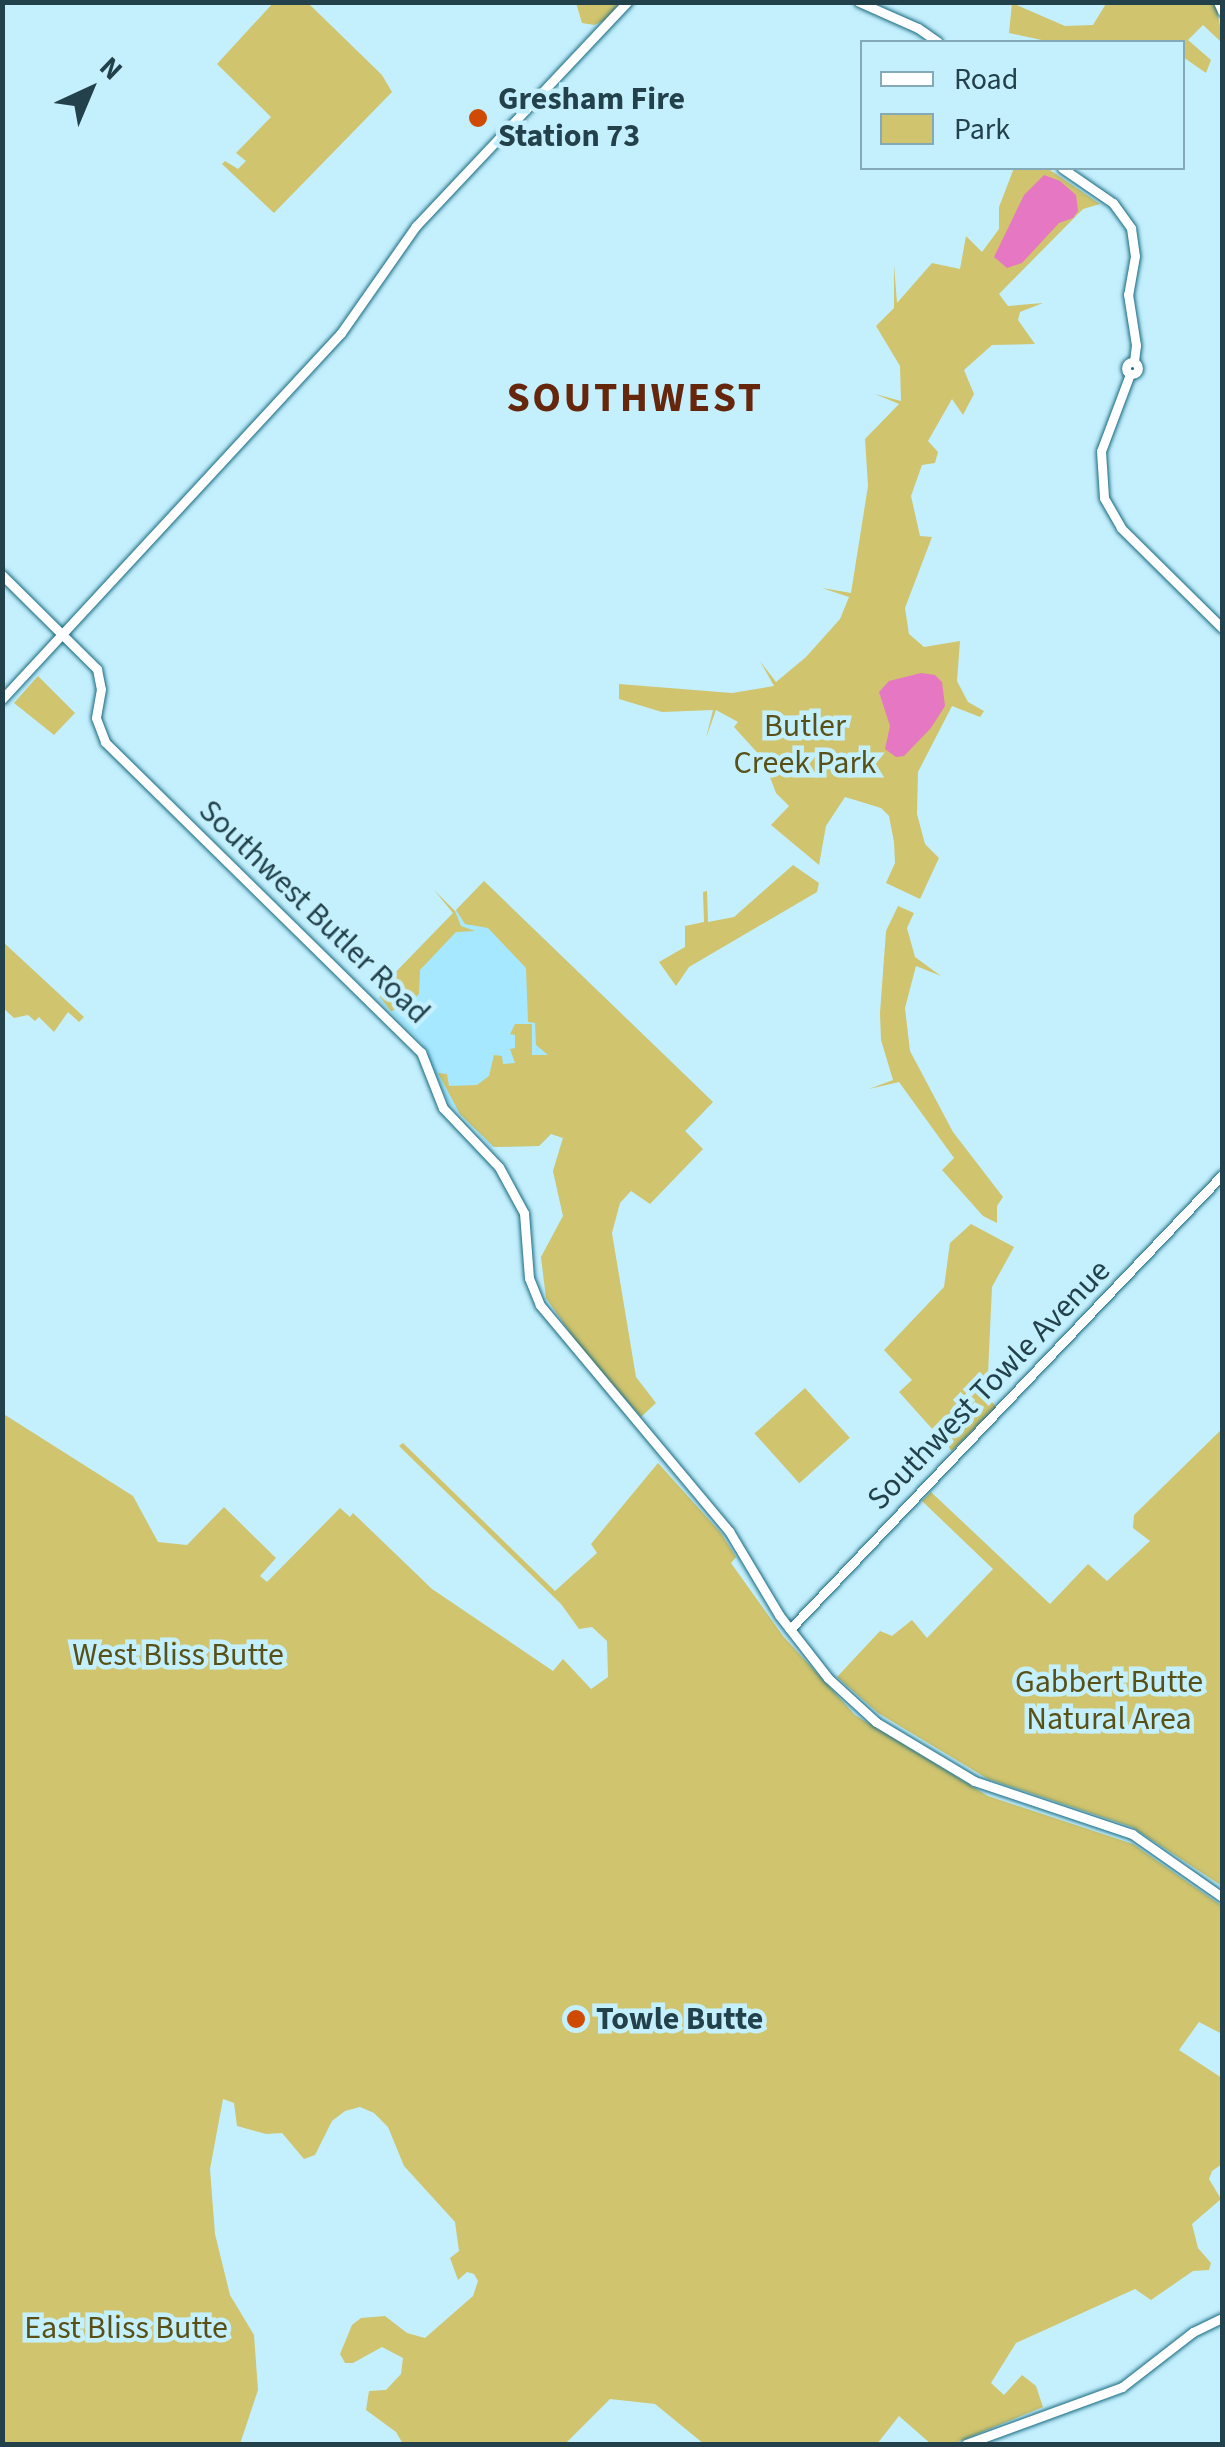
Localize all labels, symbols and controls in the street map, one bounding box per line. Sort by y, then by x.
north arrow [40,40,140,140]
legend [860,40,1185,170]
text: N [90,48,131,89]
text: Road [954,58,1018,101]
place label: Gresham Fire Station 73 [498,81,685,156]
marker: Gresham Fire Station 73 [467,107,489,129]
text: Park [954,108,1010,151]
district label: SOUTHWEST [506,373,764,423]
park label: Butler Creek Park [734,708,876,783]
street label: Southwest Butler Road [191,792,437,1032]
street label: Southwest Towle Avenue [859,1252,1119,1518]
park label: West Bliss Butte [72,1636,284,1674]
park label: Gabbert Butte Natural Area [1015,1664,1203,1739]
place label: Towle Butte [596,2000,763,2038]
marker: Towle Butte [565,2008,587,2030]
park label: East Bliss Butte [24,2309,228,2347]

